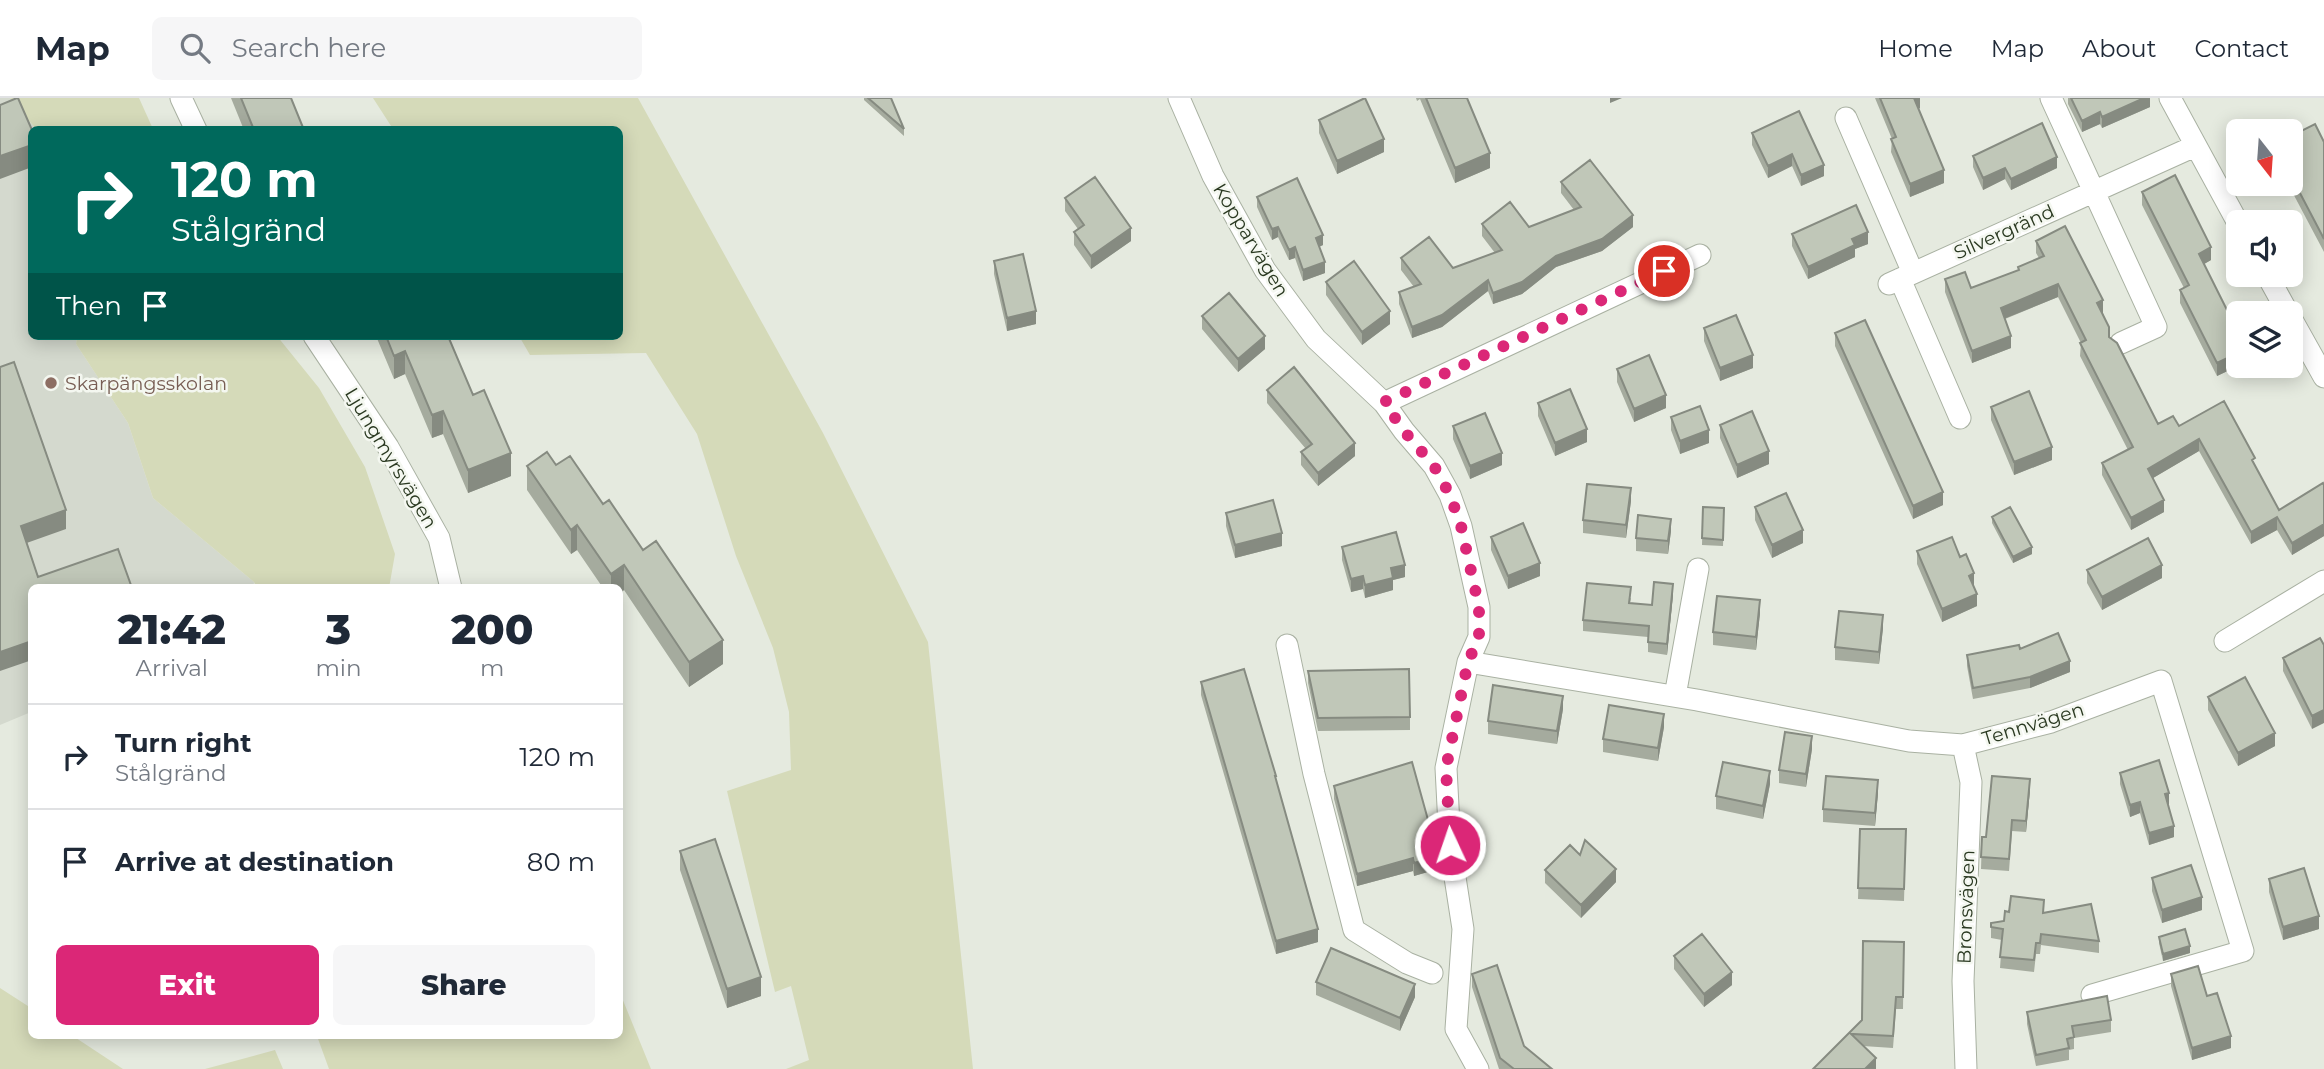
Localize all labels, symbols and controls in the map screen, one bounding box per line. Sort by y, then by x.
search box [152,17,642,80]
text: Map [35,28,110,68]
icon: search [176,29,214,67]
text: Search here [232,32,386,64]
text: Home [1878,34,1953,63]
text: Map [1991,34,2044,63]
text: About [2082,34,2156,63]
text: Contact [2194,34,2289,63]
north arrow [2226,119,2303,196]
map controls [2226,119,2303,378]
text: 120 m [171,150,318,209]
icon: right [56,154,147,245]
street label: Kopparvägen [1208,179,1294,301]
street label: Silvergränd [1950,200,2058,264]
text: Stålgränd [171,210,326,249]
button: sound [2226,210,2303,287]
pin [1634,241,1694,301]
icon: arrive [1645,252,1683,290]
icon: arrive [136,287,174,325]
text: Then [56,290,122,322]
button: layers [2226,301,2303,378]
place label: Skarpängsskolan [65,372,227,395]
marker: Skarpängsskolan [43,375,59,391]
street label: Ljungmyrsvägen [340,383,442,533]
text: 21:42 [117,603,226,655]
text: 3 [326,603,351,655]
text: 200 [451,603,534,655]
text: Arrival [135,654,208,682]
text: min [315,654,362,682]
text: m [480,654,504,682]
street label: Tennvägen [1979,698,2087,750]
text: Turn right [115,727,251,759]
icon: right [56,738,94,776]
text: 120 m [519,741,595,773]
text: Stålgränd [115,759,227,787]
position arrow [1413,808,1487,882]
icon: arrive [56,843,94,881]
text: Arrive at destination [115,846,394,878]
text: 80 m [527,846,595,878]
street label: Bronsvägen [1953,850,1979,964]
button: Exit [56,945,319,1025]
button: Share [333,945,595,1025]

